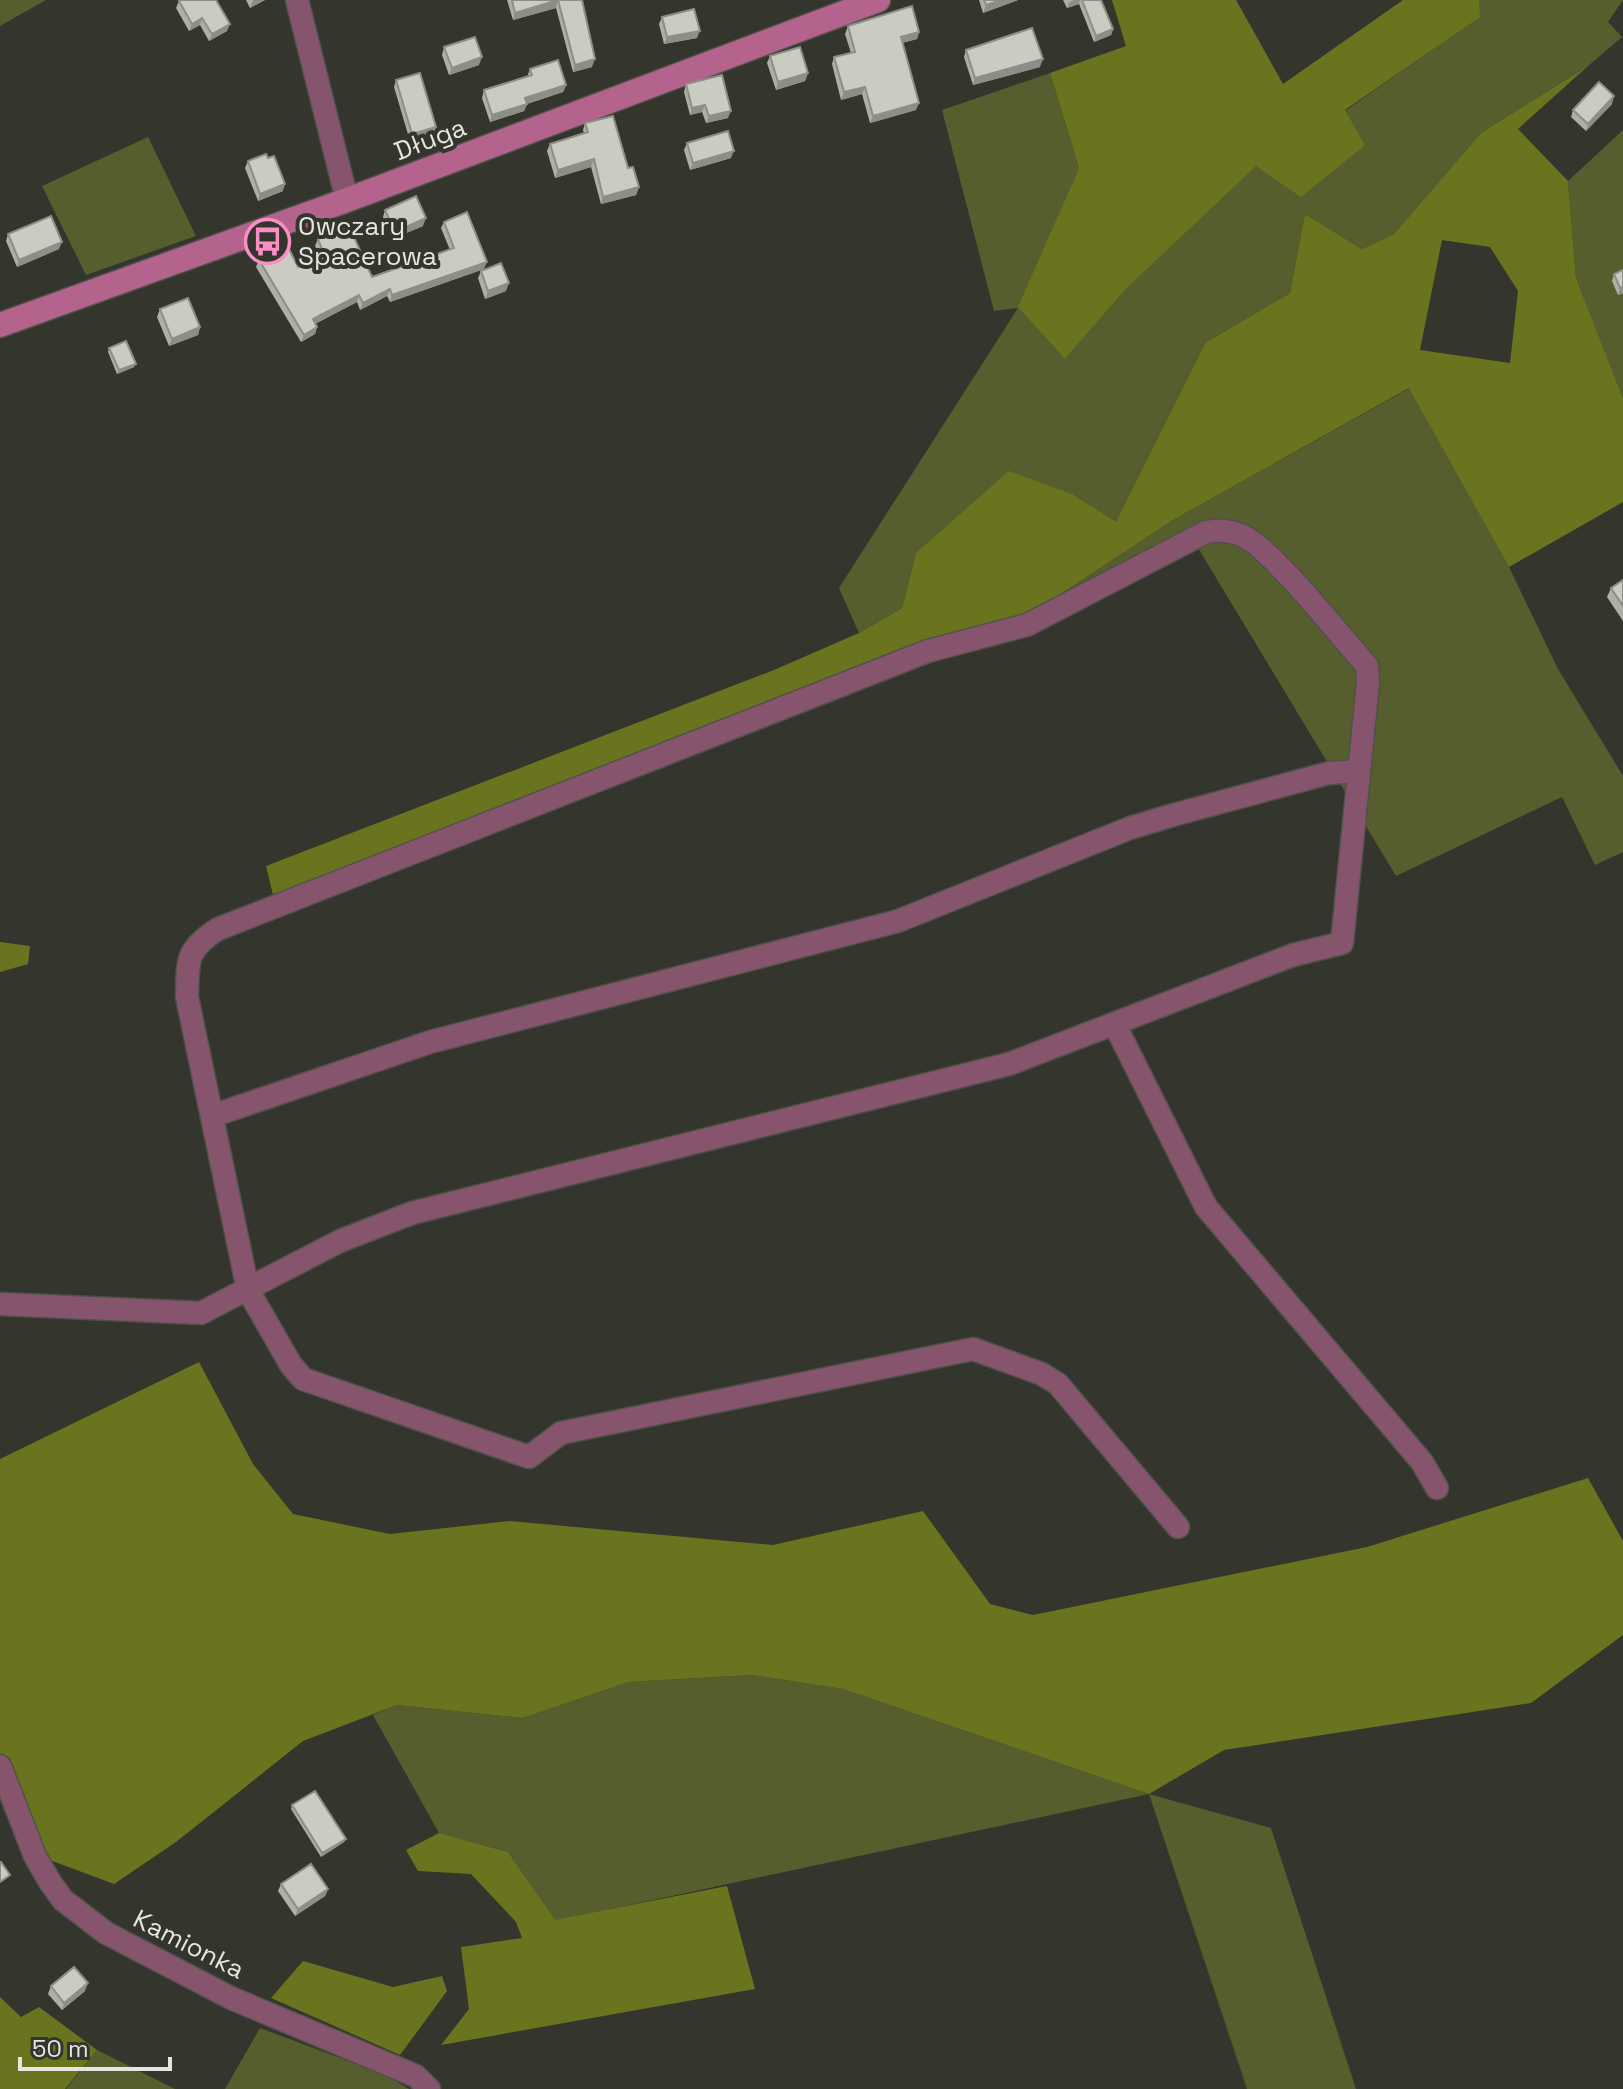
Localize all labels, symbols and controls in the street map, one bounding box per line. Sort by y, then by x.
street label: Długa [389,110,471,168]
place label: Owczary Spacerowa [298,209,437,273]
bus stop icon: Owczary Spacerowa [243,217,291,265]
street label: Kamionka [128,1902,250,1986]
scale bar [20,2021,170,2071]
text: 50 m [32,2033,89,2064]

